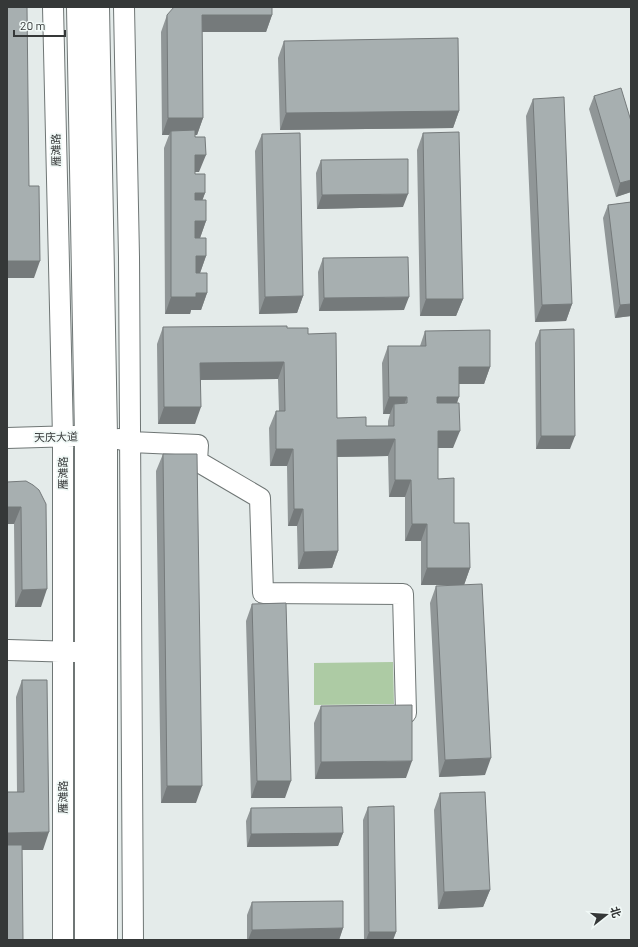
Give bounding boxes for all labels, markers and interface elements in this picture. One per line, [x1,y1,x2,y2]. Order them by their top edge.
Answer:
scale bar [14,12,65,38]
text: 20 m [20,18,46,32]
street label: 雁滩路 [49,133,62,167]
street label: 天庆大道 [34,430,78,443]
street label: 雁滩路 [56,457,69,490]
street label: 雁滩路 [56,781,69,814]
north arrow [586,895,626,935]
text: 北 [608,905,624,919]

